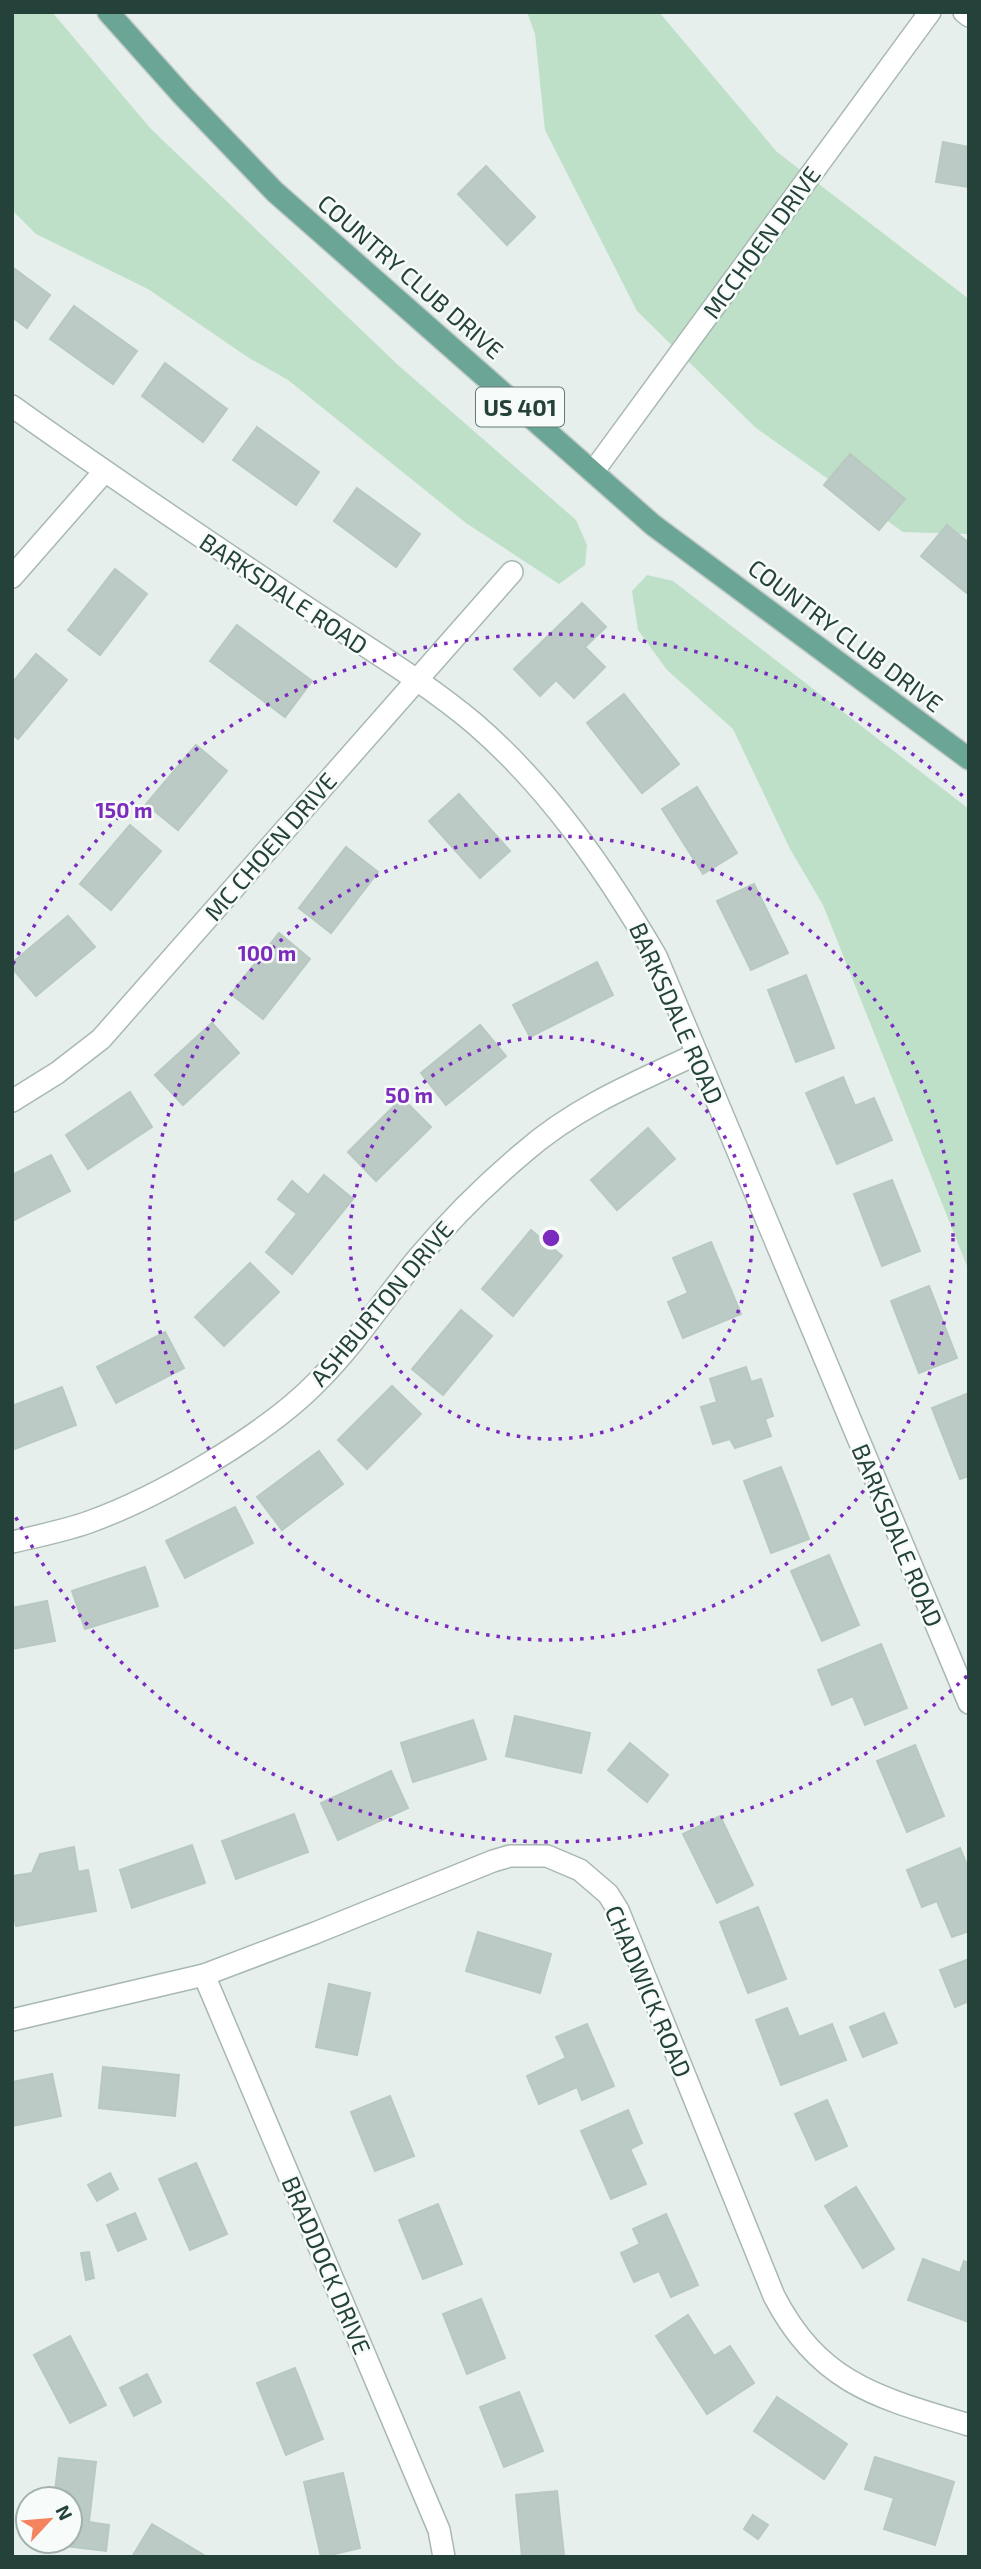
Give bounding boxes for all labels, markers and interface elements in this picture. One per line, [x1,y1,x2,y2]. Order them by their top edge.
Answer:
street label: MCCHOEN DRIVE [696,160,826,324]
street label: COUNTRY CLUB DRIVE [312,188,510,364]
road number: US 401 [476,388,564,426]
street label: BARKSDALE ROAD [195,526,373,660]
street label: COUNTRY CLUB DRIVE [743,552,949,718]
street label: MC CHOEN DRIVE [198,766,342,926]
text: 150 m [96,797,152,822]
street label: BARKSDALE ROAD [624,918,730,1108]
text: 100 m [238,940,296,965]
text: 50 m [385,1082,433,1107]
street label: ASHBURTON DRIVE [303,1214,459,1392]
centre of rings [539,1226,563,1250]
street label: BARKSDALE ROAD [846,1439,950,1631]
street label: CHADWICK ROAD [600,1901,698,2081]
street label: BRADDOCK DRIVE [276,2172,378,2358]
north arrow [14,2485,84,2555]
text: N [51,2501,78,2524]

